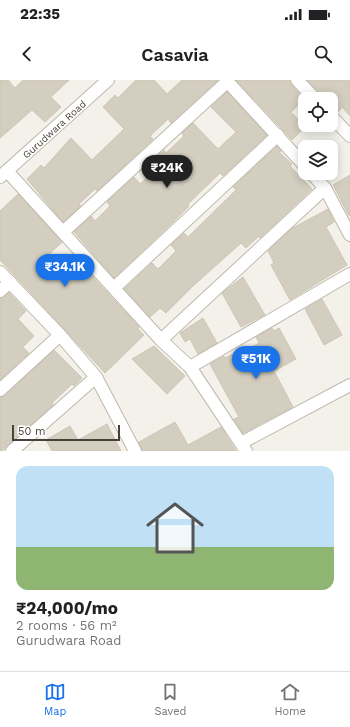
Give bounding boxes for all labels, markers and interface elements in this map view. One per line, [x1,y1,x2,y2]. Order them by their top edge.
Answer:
text: 22:35 [20,5,60,23]
icon: back [16,43,38,65]
icon: search [312,43,334,65]
text: Casavia [141,44,209,65]
map controls [298,92,338,180]
button: locate [298,92,338,132]
street label: Gurudwara Road [21,98,88,161]
button: layers [298,140,338,180]
pin: ₹24K [143,155,191,189]
text: ₹24K [151,160,183,175]
pin: ₹34.1K [32,254,98,288]
text: ₹34.1K [45,259,85,274]
pin: ₹51K [232,346,280,380]
text: ₹51K [241,351,271,366]
scale bar [12,423,120,442]
text: 50 m [18,425,45,438]
icon: home [139,492,211,564]
text: ₹24,000/mo [16,598,118,618]
text: 2 rooms · 56 m² [16,618,117,633]
text: Gurudwara Road [16,633,121,648]
tab: Map [44,681,66,718]
tab: Saved [155,681,186,718]
tab: Home [275,681,306,718]

